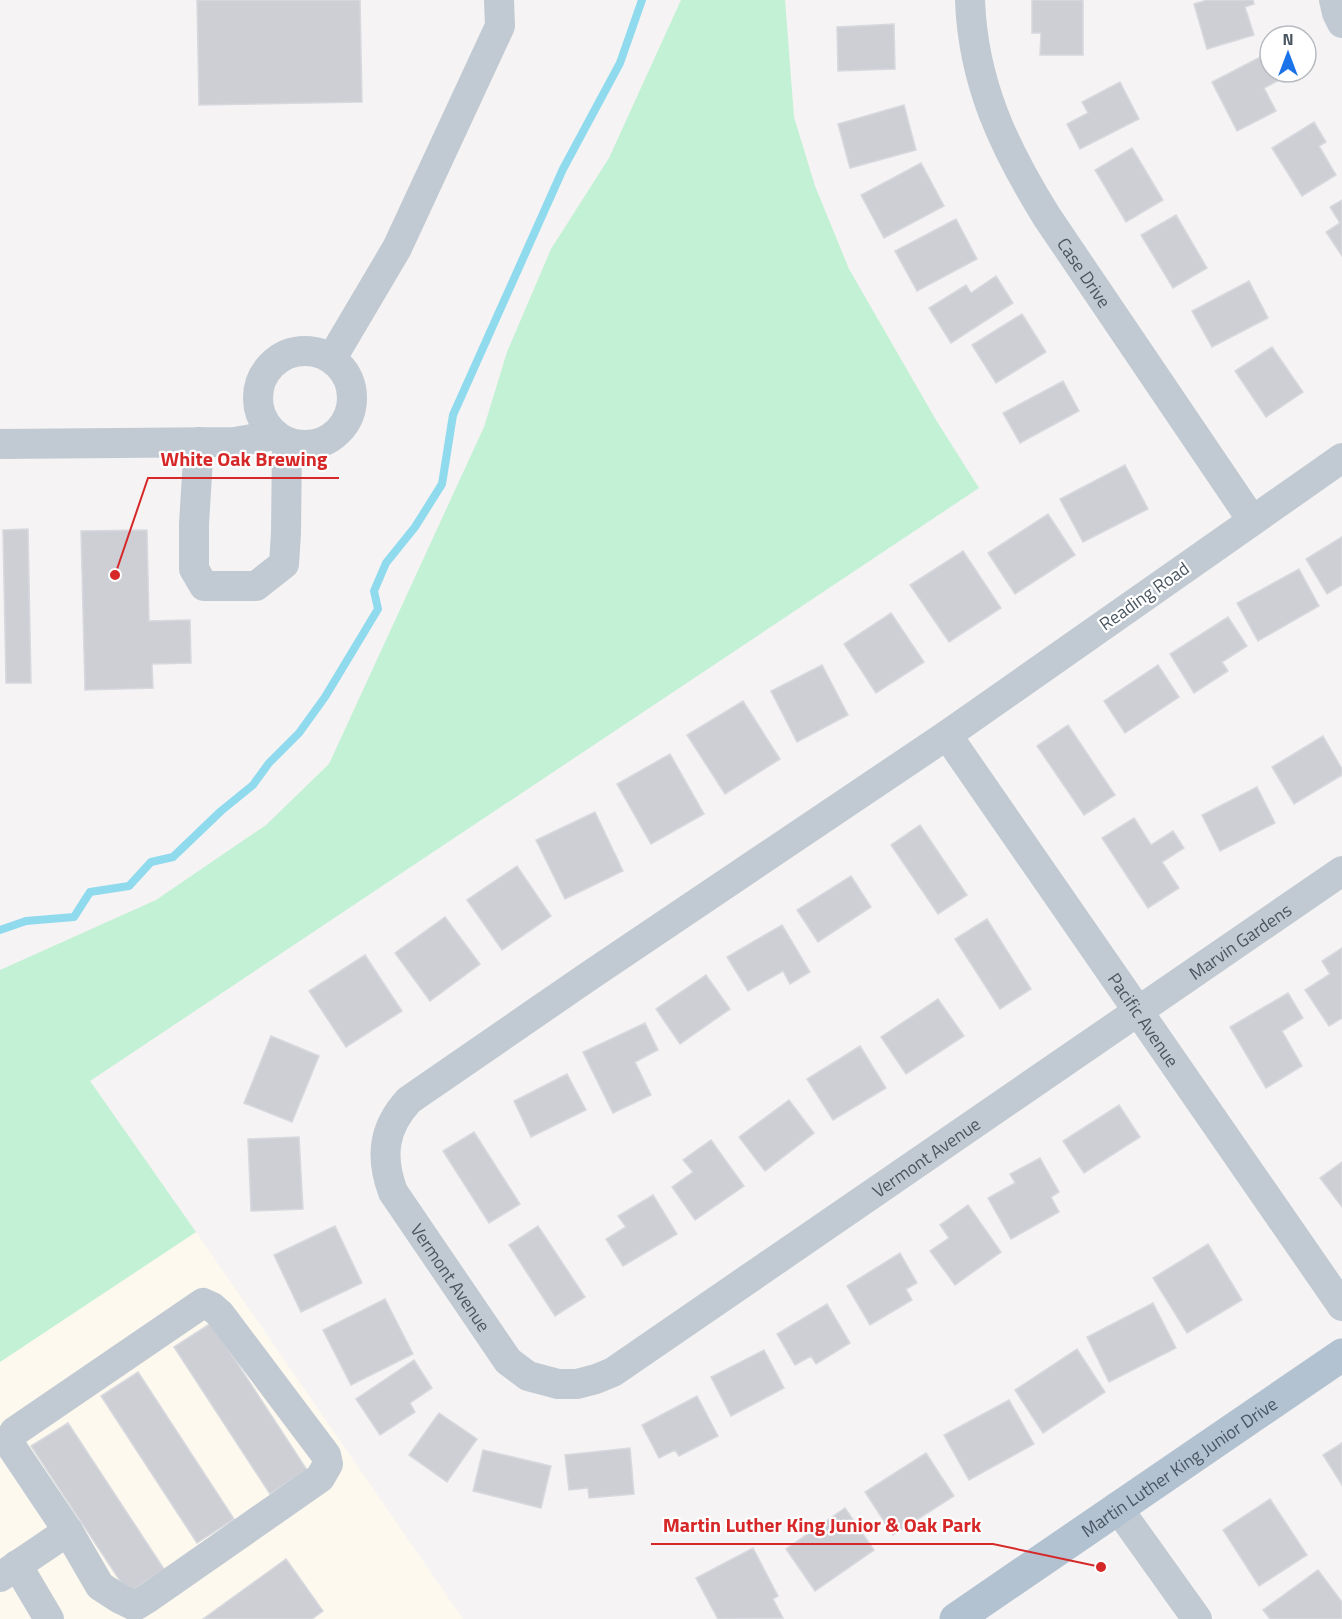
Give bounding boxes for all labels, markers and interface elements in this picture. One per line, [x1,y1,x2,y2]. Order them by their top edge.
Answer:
north arrow [1258,24,1318,84]
text: N [1282,27,1294,51]
street label: Case Drive [1051,232,1118,313]
callout: White Oak Brewing [148,440,339,478]
text: White Oak Brewing [161,443,328,474]
street label: Reading Road [1094,555,1194,637]
street label: Marvin Gardens [1183,896,1297,986]
street label: Pacific Avenue [1102,967,1186,1072]
street label: Vermont Avenue [866,1110,986,1204]
street label: Vermont Avenue [404,1218,498,1337]
street label: Martin Luther King Junior Drive [1075,1390,1282,1543]
callout: Martin Luther King Junior & Oak Park [651,1506,993,1544]
text: Martin Luther King Junior & Oak Park [663,1509,982,1540]

